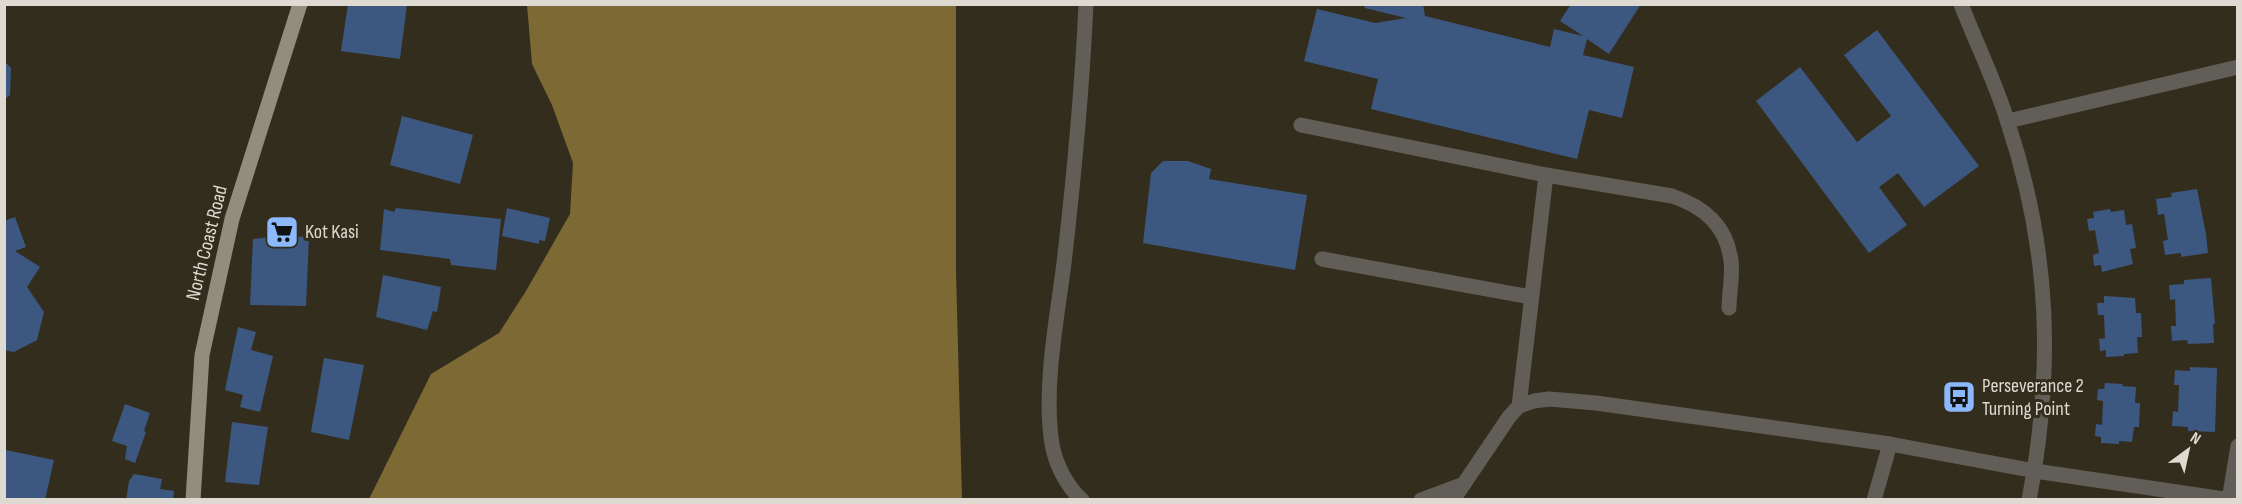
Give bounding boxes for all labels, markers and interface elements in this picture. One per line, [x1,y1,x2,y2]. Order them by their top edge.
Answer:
street label: North Coast Road [181,183,233,303]
supermarket icon: Kot Kasi [264,214,300,250]
place label: Kot Kasi [305,220,359,244]
place label: Perseverance 2 Turning Point [1982,374,2084,421]
bus stop icon: Perseverance 2 Turning Point [1941,379,1977,415]
north arrow [2158,420,2218,480]
text: N [2187,428,2204,449]

